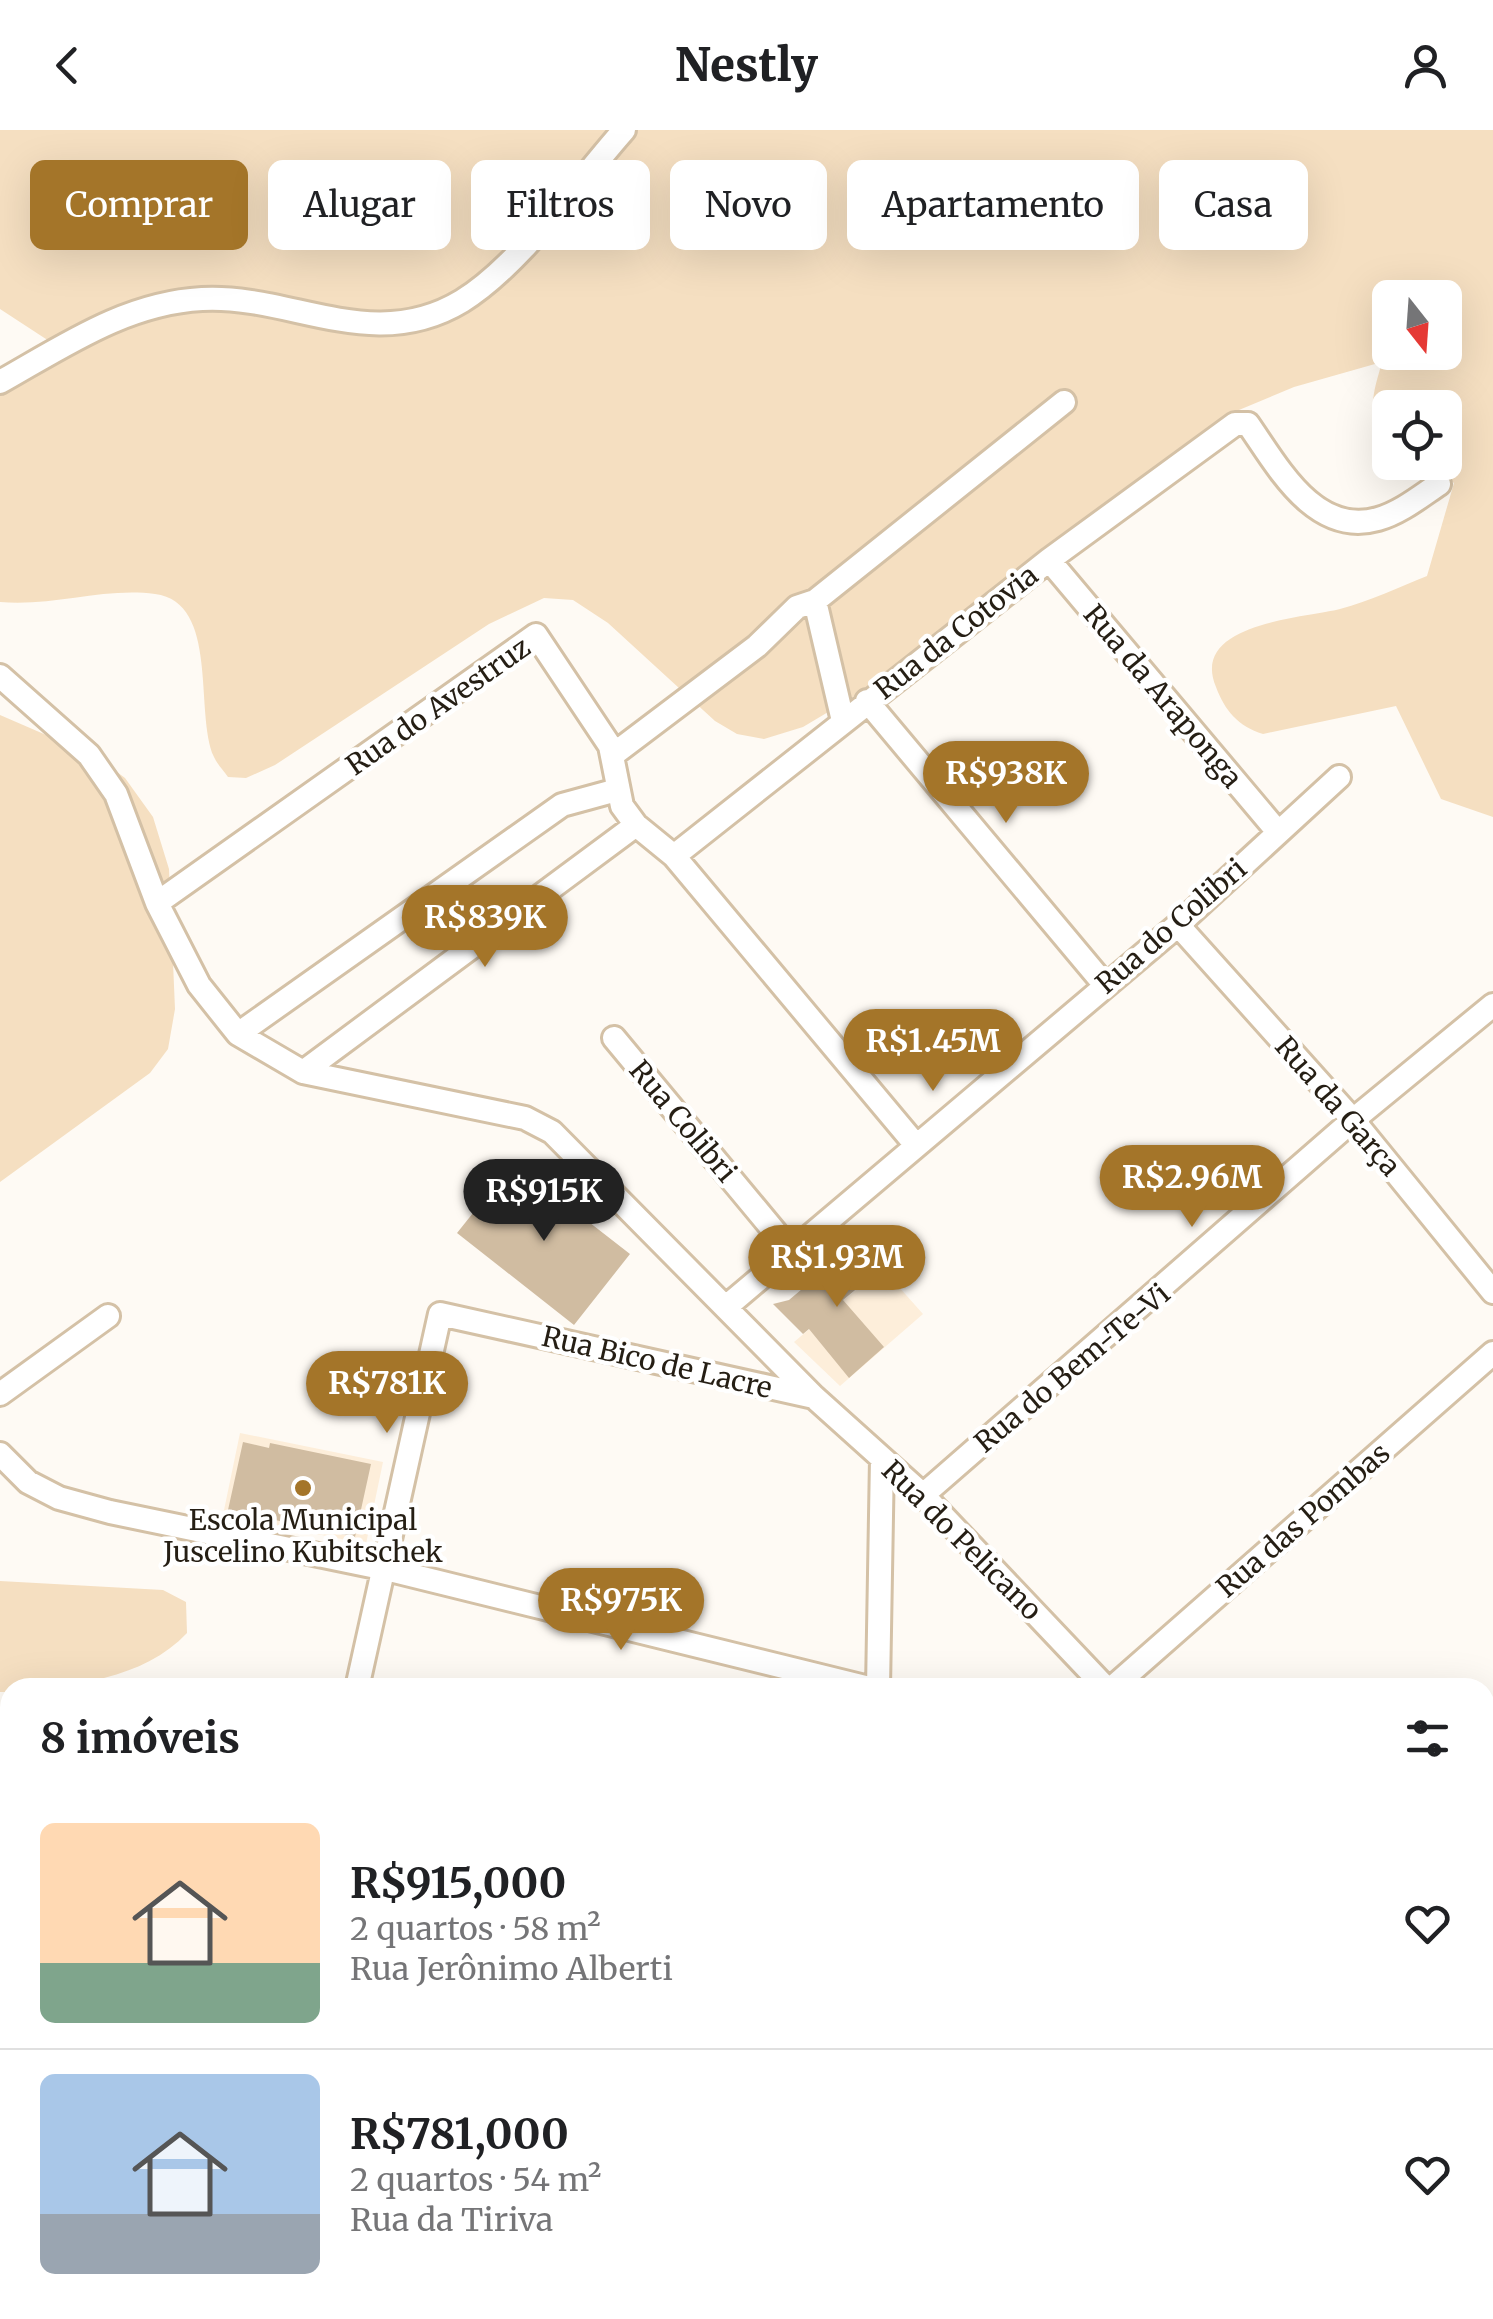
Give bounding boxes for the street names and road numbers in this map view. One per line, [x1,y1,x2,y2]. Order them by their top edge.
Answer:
street label: Rua da Cotovia [867,557,1045,707]
street label: Rua da Araponga [1076,597,1250,795]
street label: Rua do Avestruz [339,629,537,783]
street label: Rua do Colibri [1088,851,1254,1001]
street label: Rua da Garça [1268,1029,1408,1183]
street label: Rua Colibri [622,1053,744,1189]
street label: Rua do Bem-Te-Vi [967,1276,1177,1460]
street label: Rua Bico de Lacre [538,1318,776,1406]
street label: Rua das Pombas [1209,1435,1397,1605]
street label: Rua do Pelicano [874,1452,1050,1628]

